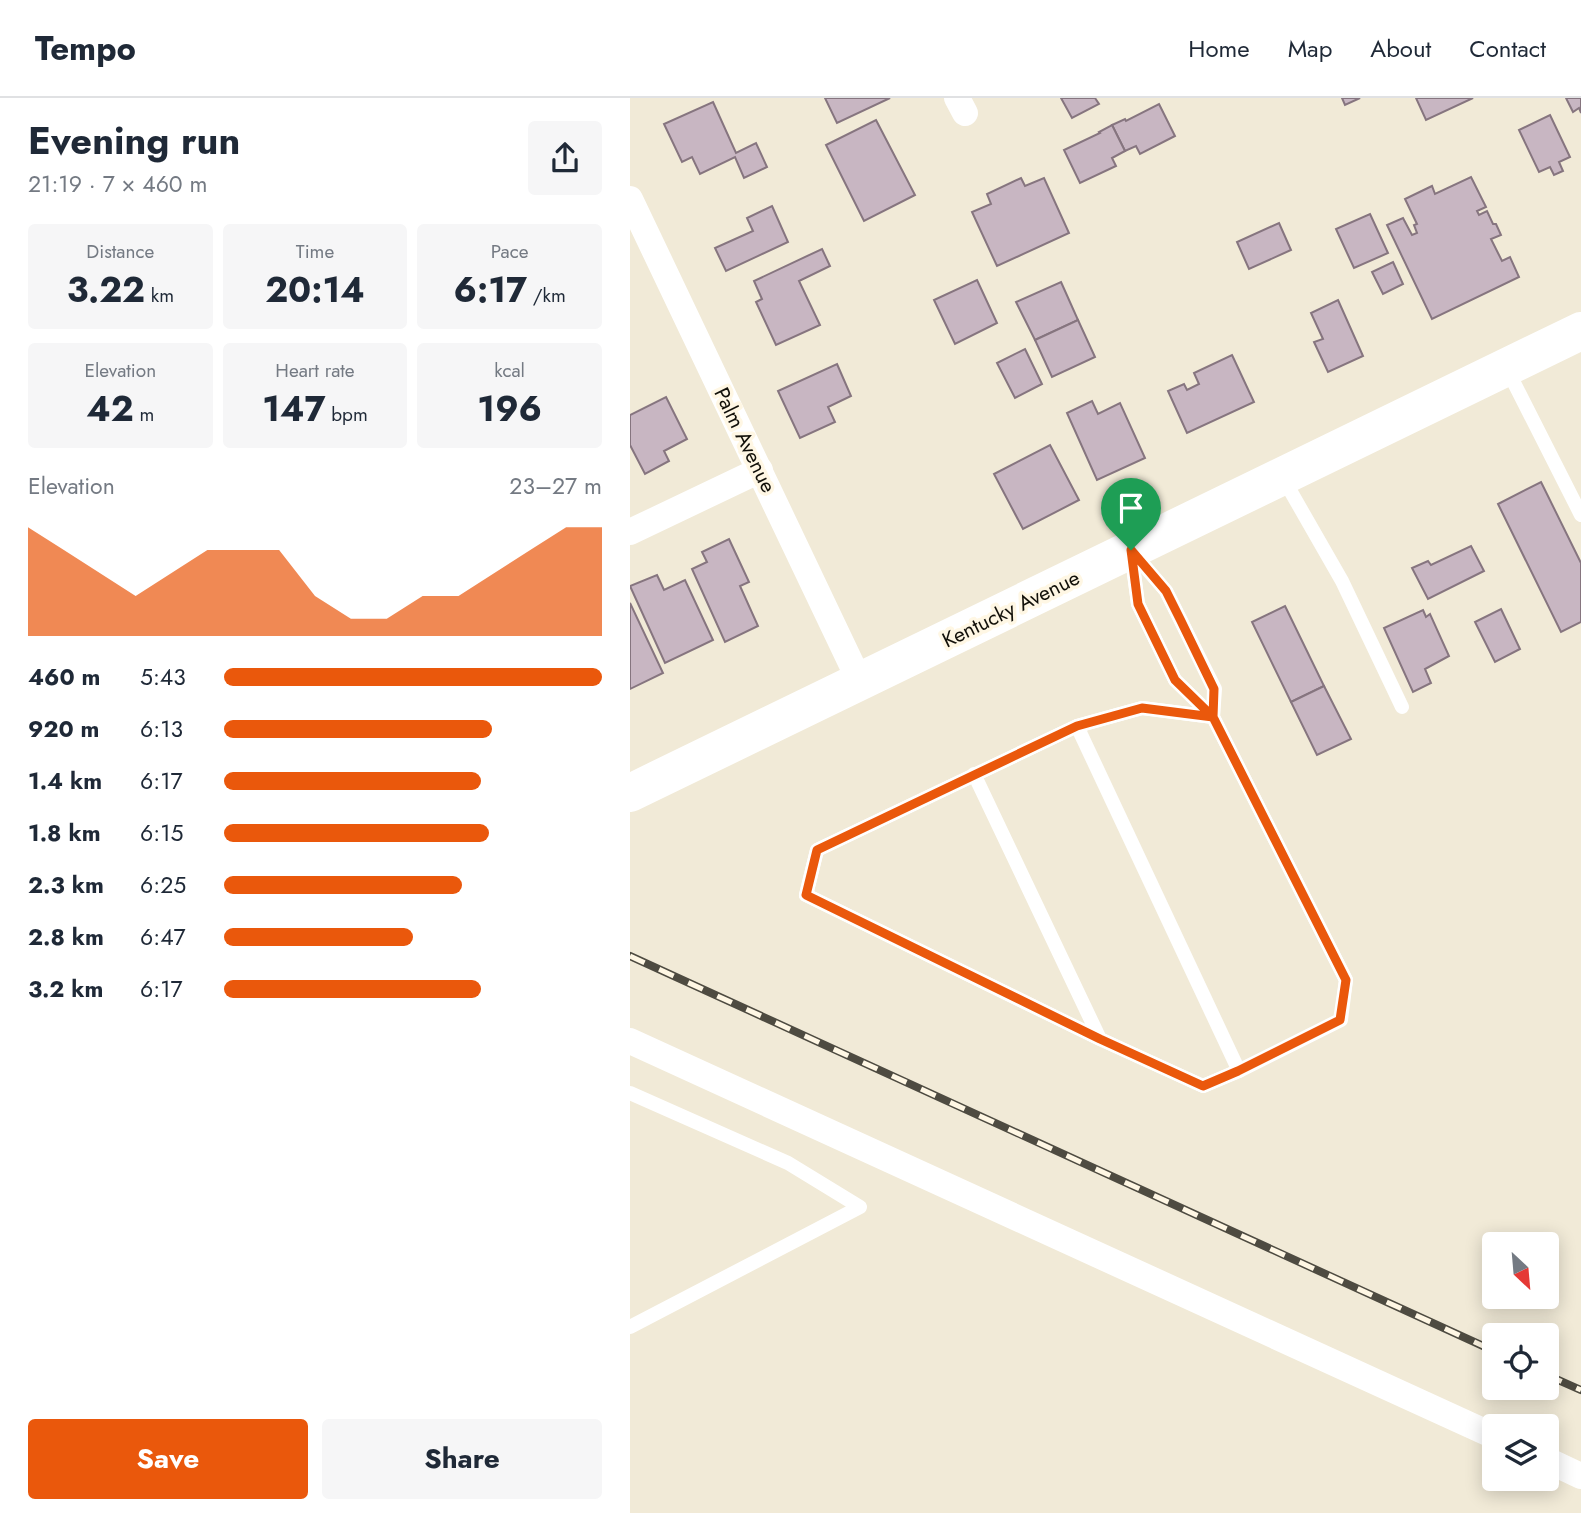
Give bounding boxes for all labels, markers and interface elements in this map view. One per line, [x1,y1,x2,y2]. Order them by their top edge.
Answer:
text: Tempo [35,25,136,72]
text: Home [1188,31,1250,66]
text: Map [1288,31,1332,66]
text: About [1370,31,1431,66]
text: Contact [1469,31,1546,66]
text: Evening run [28,113,240,168]
button: share [528,121,602,195]
text: 21:19 · 7 × 460 m [28,167,208,201]
text: Distance [86,238,154,265]
text: Time [296,238,334,265]
text: Pace [491,238,529,265]
text: 3.22 [67,265,145,315]
text: 20:14 [265,265,365,315]
text: 6:17 [454,265,527,315]
text: km [145,282,174,309]
text: /km [527,282,566,309]
text: Elevation [84,357,156,384]
text: Heart rate [275,357,355,384]
text: kcal [494,357,525,384]
street label: Palm Avenue [707,382,784,498]
text: 42 [86,384,134,434]
text: 147 [262,384,326,434]
text: 196 [477,384,542,434]
text: m [134,401,154,428]
text: bpm [326,401,368,428]
text: Elevation [28,469,115,503]
text: 23–27 m [509,469,602,503]
pin [1101,478,1161,550]
icon: arrive [1112,489,1150,527]
street label: Kentucky Avenue [937,563,1085,655]
text: 460 m [28,660,100,694]
text: 5:43 [140,660,186,694]
text: 920 m [28,712,99,746]
text: 6:13 [140,712,183,746]
text: 1.4 km [28,764,102,798]
text: 6:17 [140,764,183,798]
text: 1.8 km [28,816,101,850]
text: 6:15 [140,816,183,850]
text: 2.3 km [28,868,104,902]
text: 6:25 [140,868,186,902]
text: 2.8 km [28,920,104,954]
text: 6:47 [140,920,186,954]
text: 3.2 km [28,972,103,1006]
text: 6:17 [140,972,183,1006]
north arrow [1482,1232,1559,1309]
map controls [1482,1232,1559,1491]
button: locate [1482,1323,1559,1400]
button: layers [1482,1414,1559,1491]
button: Save [28,1419,308,1499]
button: Share [322,1419,602,1499]

